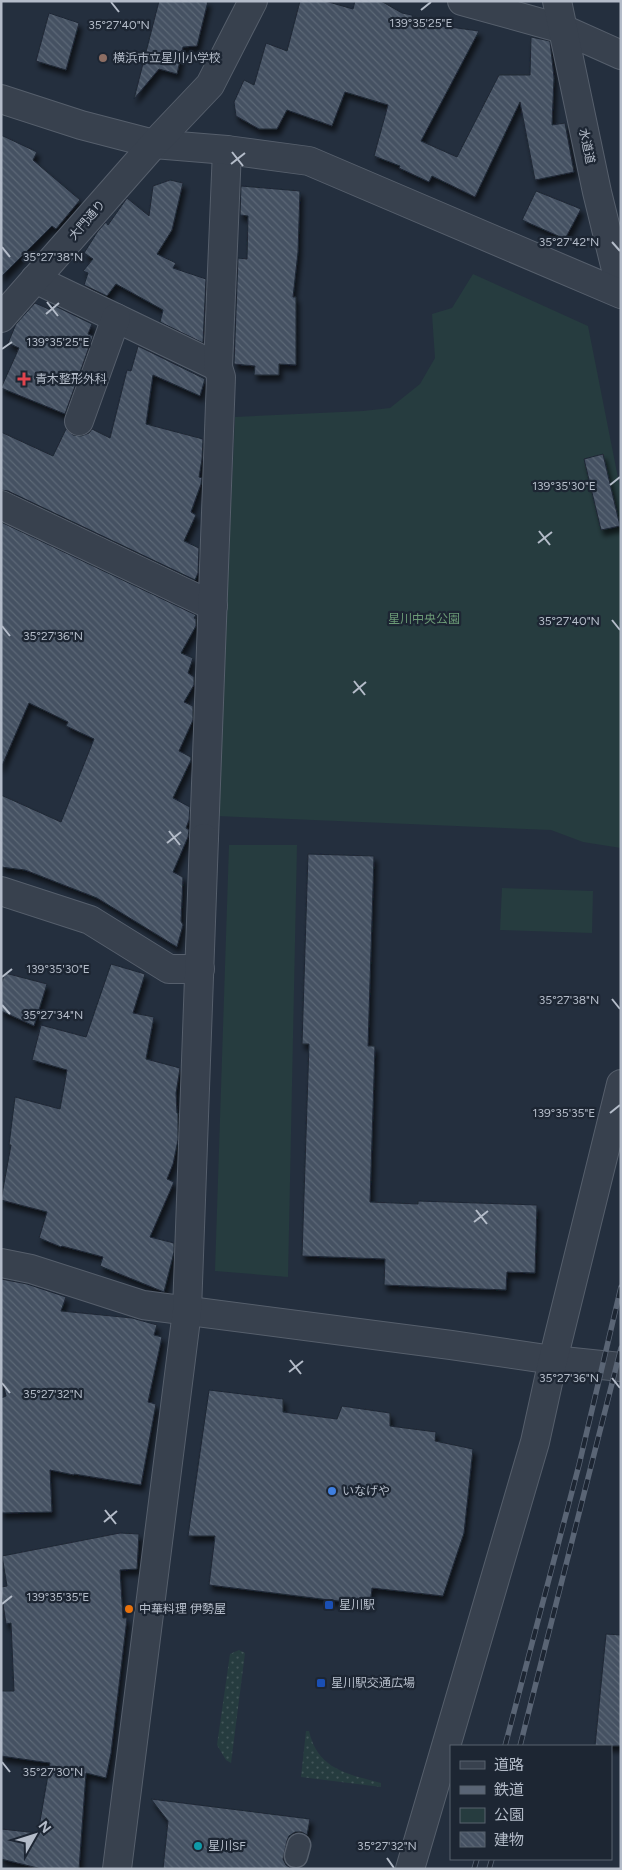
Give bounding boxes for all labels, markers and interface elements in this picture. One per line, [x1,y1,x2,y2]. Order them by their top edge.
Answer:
text: 139°35'25"E [389,16,453,30]
text: 35°27'40"N [88,18,150,32]
place label: 横浜市立星川小学校 [113,51,221,65]
marker: 横浜市立星川小学校 [97,52,109,64]
street label: 水道道 [576,127,598,165]
street label: 大門通り [66,197,108,243]
text: 35°27'42"N [539,235,599,249]
text: 35°27'38"N [23,250,83,264]
text: 139°35'25"E [26,335,90,349]
marker: 青木整形外科 [17,372,31,386]
place label: 青木整形外科 [35,372,107,386]
text: 139°35'30"E [532,479,596,493]
park label: 星川中央公園 [388,612,460,626]
text: 35°27'40"N [538,614,600,628]
text: 35°27'36"N [23,629,83,643]
text: 139°35'30"E [26,962,90,976]
text: 35°27'38"N [539,993,599,1007]
text: 35°27'34"N [23,1008,83,1022]
text: 139°35'35"E [533,1106,595,1120]
text: 35°27'36"N [539,1371,599,1385]
text: 35°27'32"N [23,1387,83,1401]
place label: いなげや [342,1484,390,1498]
marker: いなげや [326,1485,338,1497]
text: 139°35'35"E [27,1590,89,1604]
place label: 星川駅 [339,1598,375,1612]
marker: 星川駅 [323,1599,335,1611]
place label: 中華料理 伊勢屋 [139,1602,226,1616]
marker: 中華料理 伊勢屋 [123,1603,135,1615]
place label: 星川駅交通広場 [331,1676,415,1690]
marker: 星川駅交通広場 [315,1677,327,1689]
legend [450,1745,612,1860]
text: 道路 [494,1756,524,1774]
text: 35°27'30"N [23,1765,83,1779]
text: 鉄道 [494,1781,524,1799]
text: 公園 [494,1806,524,1824]
north arrow [10,1810,60,1860]
text: N [35,1818,55,1837]
text: 建物 [494,1831,524,1849]
place label: 星川SF [208,1839,246,1853]
text: 35°27'32"N [357,1839,417,1853]
marker: 星川SF [192,1840,204,1852]

